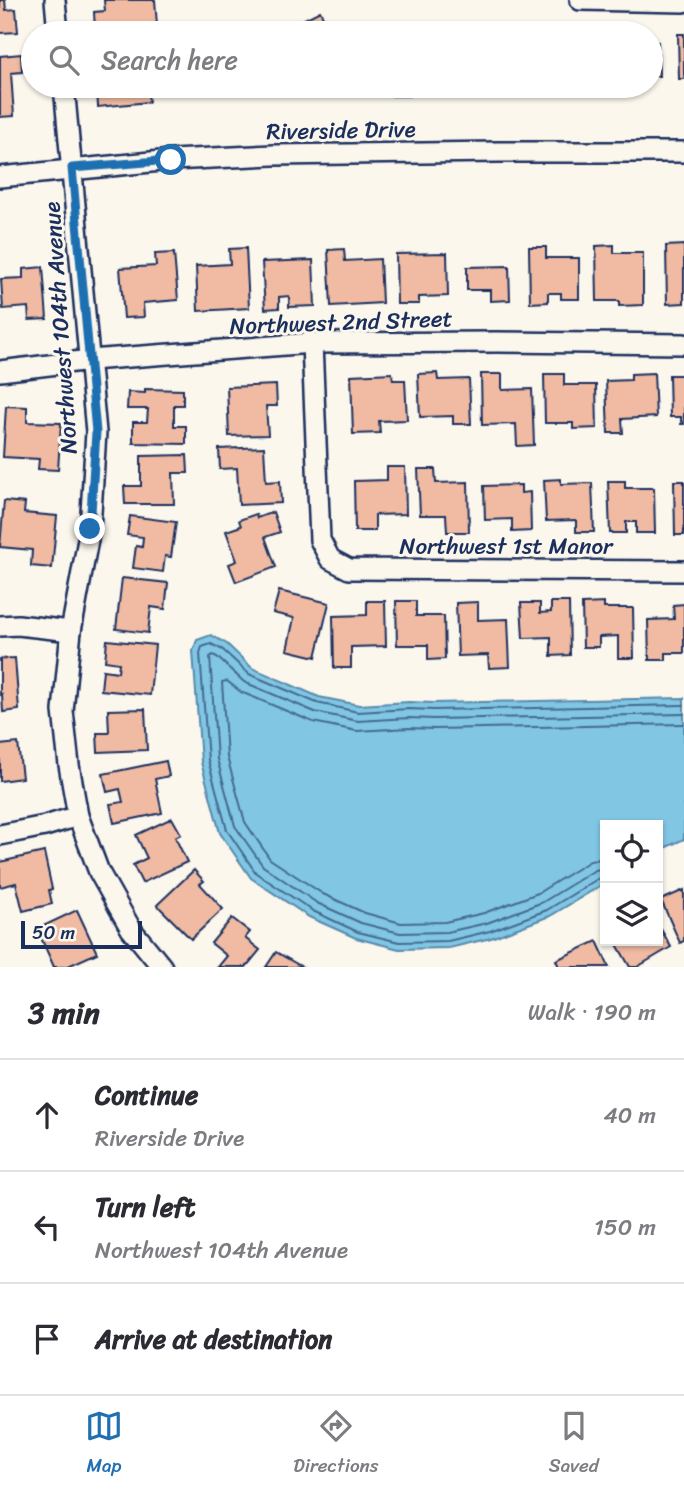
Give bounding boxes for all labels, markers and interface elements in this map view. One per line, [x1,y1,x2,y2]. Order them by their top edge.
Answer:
search box [21,21,663,98]
text: Search here [101,37,238,83]
icon: search [45,41,83,79]
street label: Riverside Drive [266,109,416,152]
route start [155,144,186,175]
street label: Northwest 104th Avenue [31,200,90,456]
street label: Northwest 2nd Street [229,298,453,347]
route end [74,513,105,544]
street label: Northwest 1st Manor [399,526,614,567]
map controls [600,820,663,946]
button: locate [600,820,663,883]
button: layers [600,883,663,946]
text: 50 m [32,916,75,949]
scale bar [21,918,142,950]
text: 3 min [28,986,100,1040]
text: Walk · 190 m [528,992,656,1033]
text: Continue [95,1072,198,1118]
text: 40 m [603,1095,656,1136]
icon: ahead [28,1096,66,1134]
text: Riverside Drive [95,1118,244,1159]
text: Turn left [95,1184,195,1230]
text: 150 m [594,1207,656,1248]
icon: left [28,1208,66,1246]
text: Northwest 104th Avenue [95,1230,348,1271]
text: Arrive at destination [95,1316,332,1362]
icon: arrive [28,1320,66,1358]
tab: Map [85,1407,123,1482]
tab: Directions [293,1407,379,1482]
tab: Saved [549,1407,599,1482]

